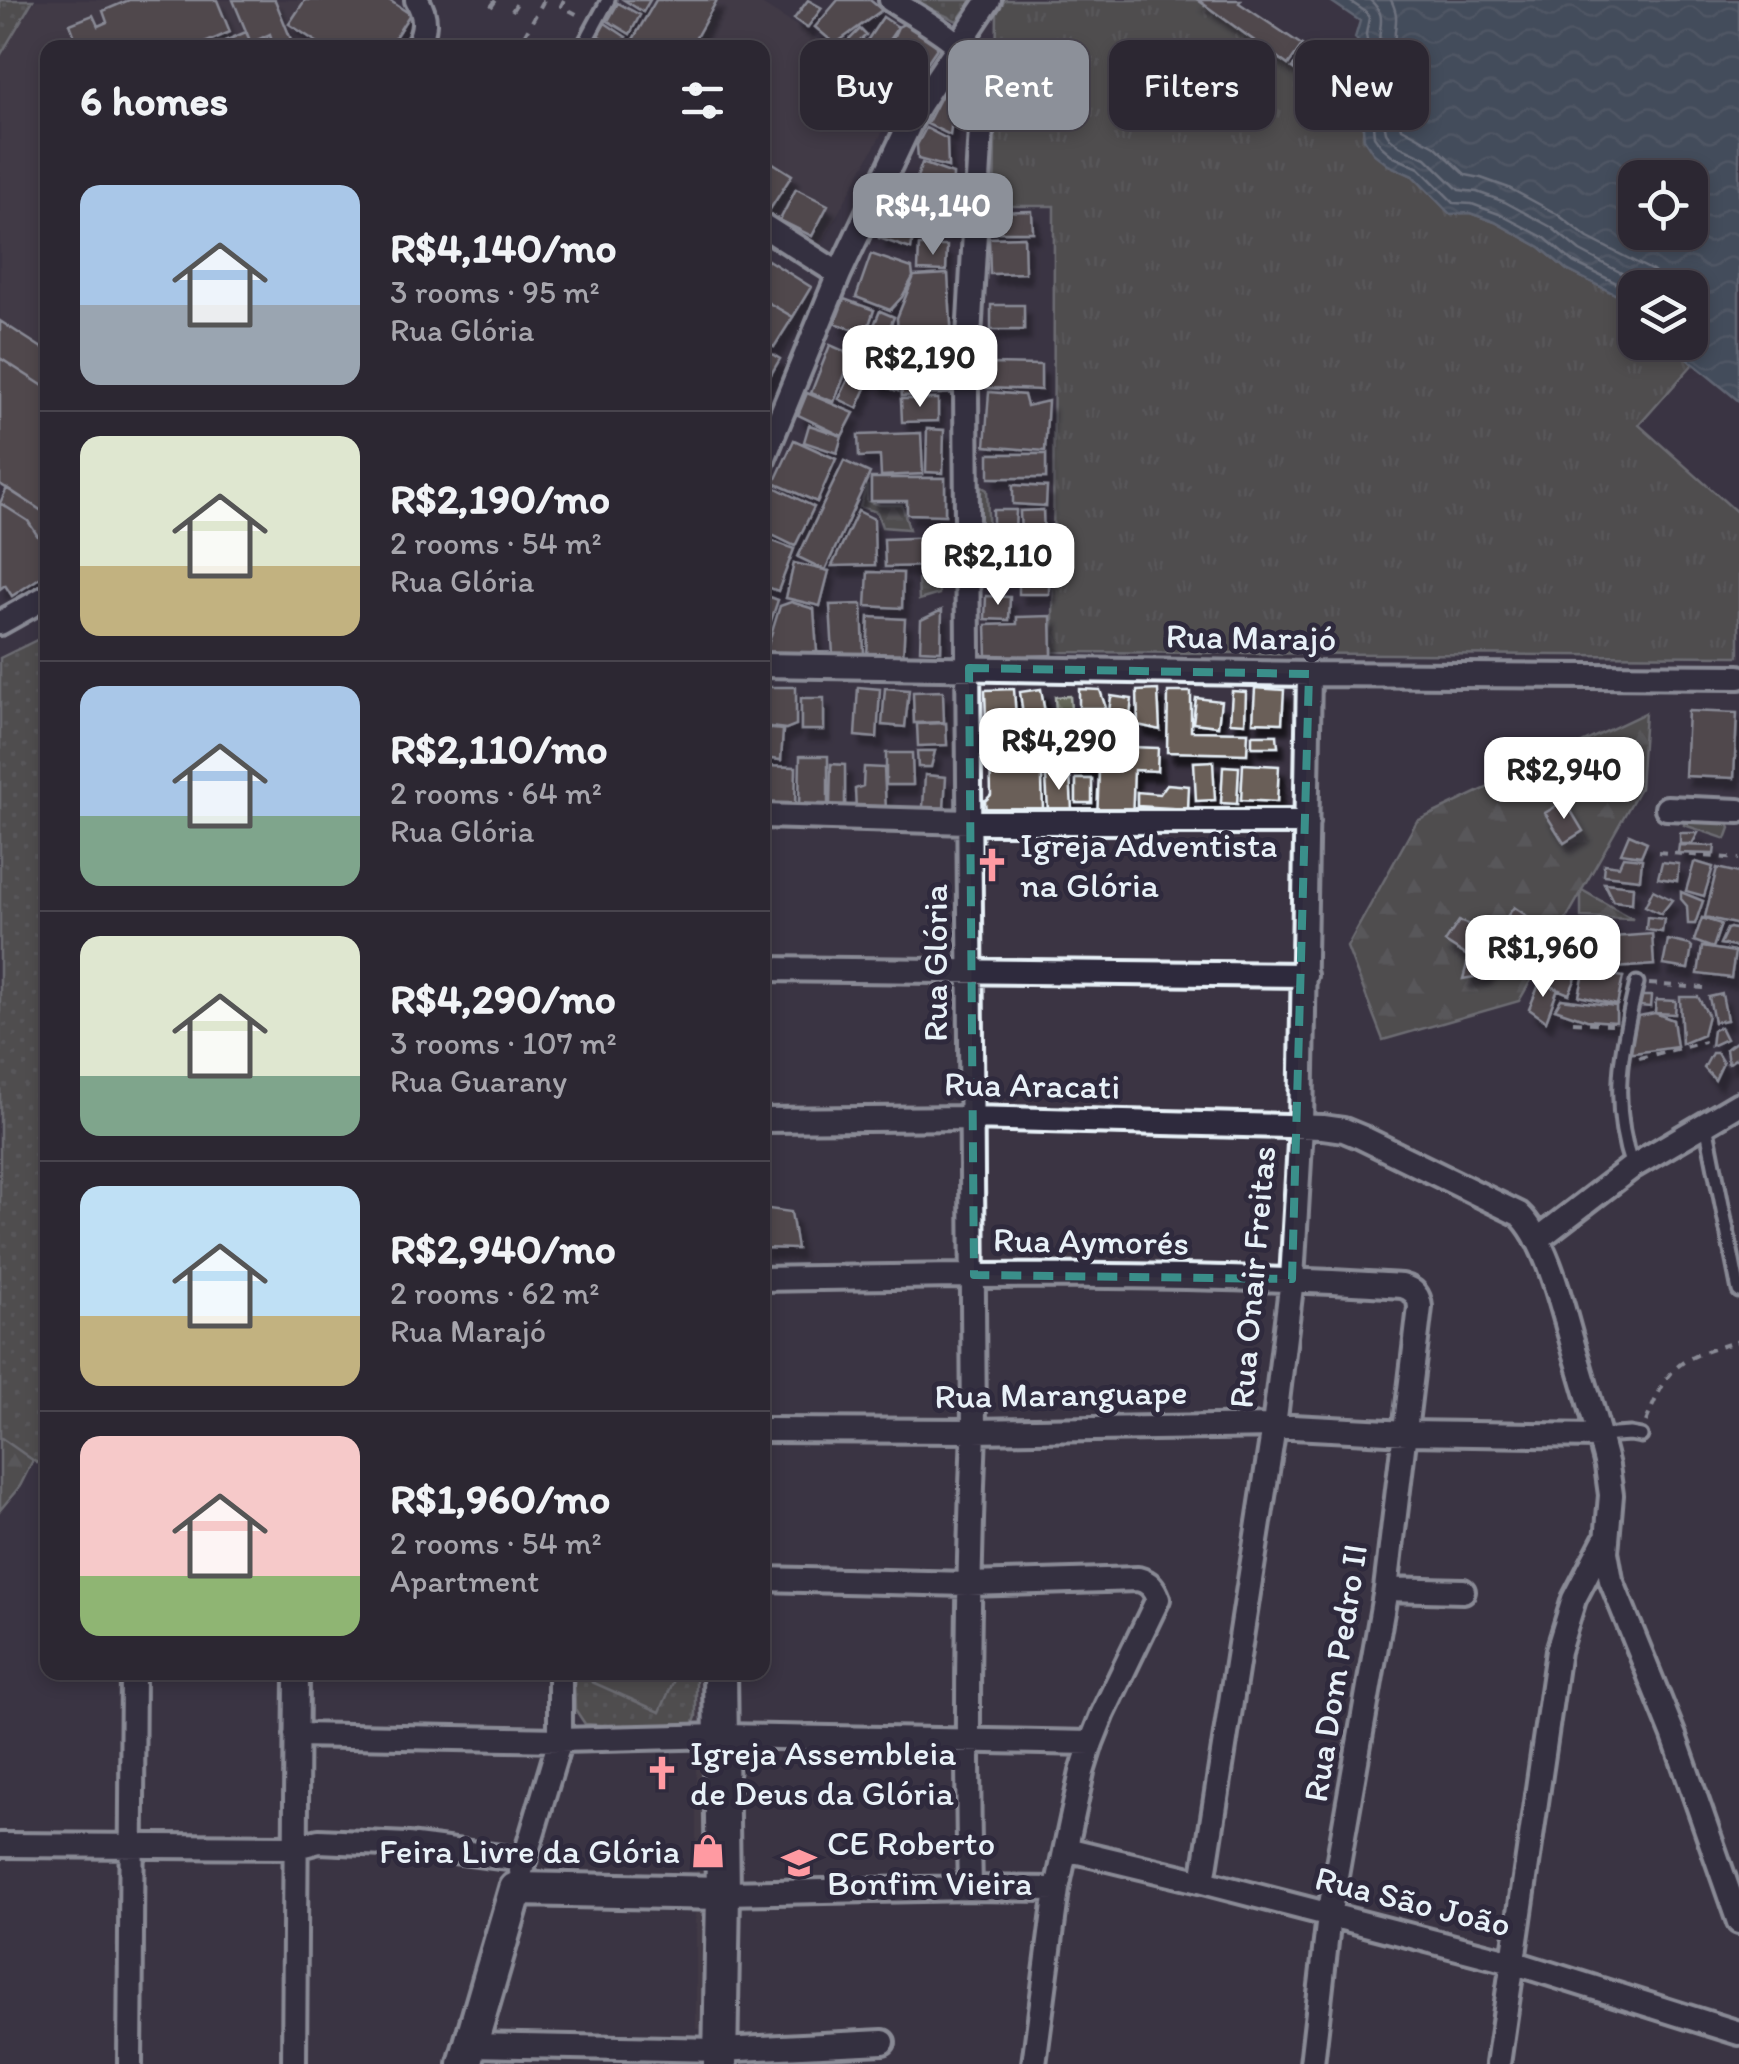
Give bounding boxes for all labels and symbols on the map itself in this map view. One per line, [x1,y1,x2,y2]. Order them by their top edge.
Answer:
pin: R$4,140 [841,173,1025,258]
pin: R$2,190 [828,325,1012,410]
pin: R$2,110 [906,523,1090,608]
street label: Rua Marajó [1165,615,1337,659]
pin: R$4,290 [967,708,1151,793]
pin: R$2,940 [1472,737,1656,822]
place label: Igreja Adventista na Glória [1020,824,1277,906]
church icon: Igreja Adventista na Glória [973,846,1011,884]
street label: Rua Glória [914,884,956,1042]
pin: R$1,960 [1451,915,1635,1000]
street label: Rua Aracati [943,1062,1121,1108]
street label: Rua Onair Freitas [1220,1144,1284,1410]
street label: Rua Aymorés [993,1218,1189,1264]
street label: Rua Maranguape [934,1371,1188,1417]
street label: Rua Dom Pedro II [1294,1541,1376,1805]
place label: Igreja Assembleia de Deus da Glória [690,1732,956,1814]
church icon: Igreja Assembleia de Deus da Glória [643,1754,681,1792]
place label: CE Roberto Bonfim Vieira [827,1822,1032,1904]
place label: Feira Livre da Glória [379,1830,680,1872]
shop icon: Feira Livre da Glória [689,1832,727,1870]
school or university icon: CE Roberto Bonfim Vieira [780,1844,818,1882]
street label: Rua São João [1311,1856,1515,1946]

